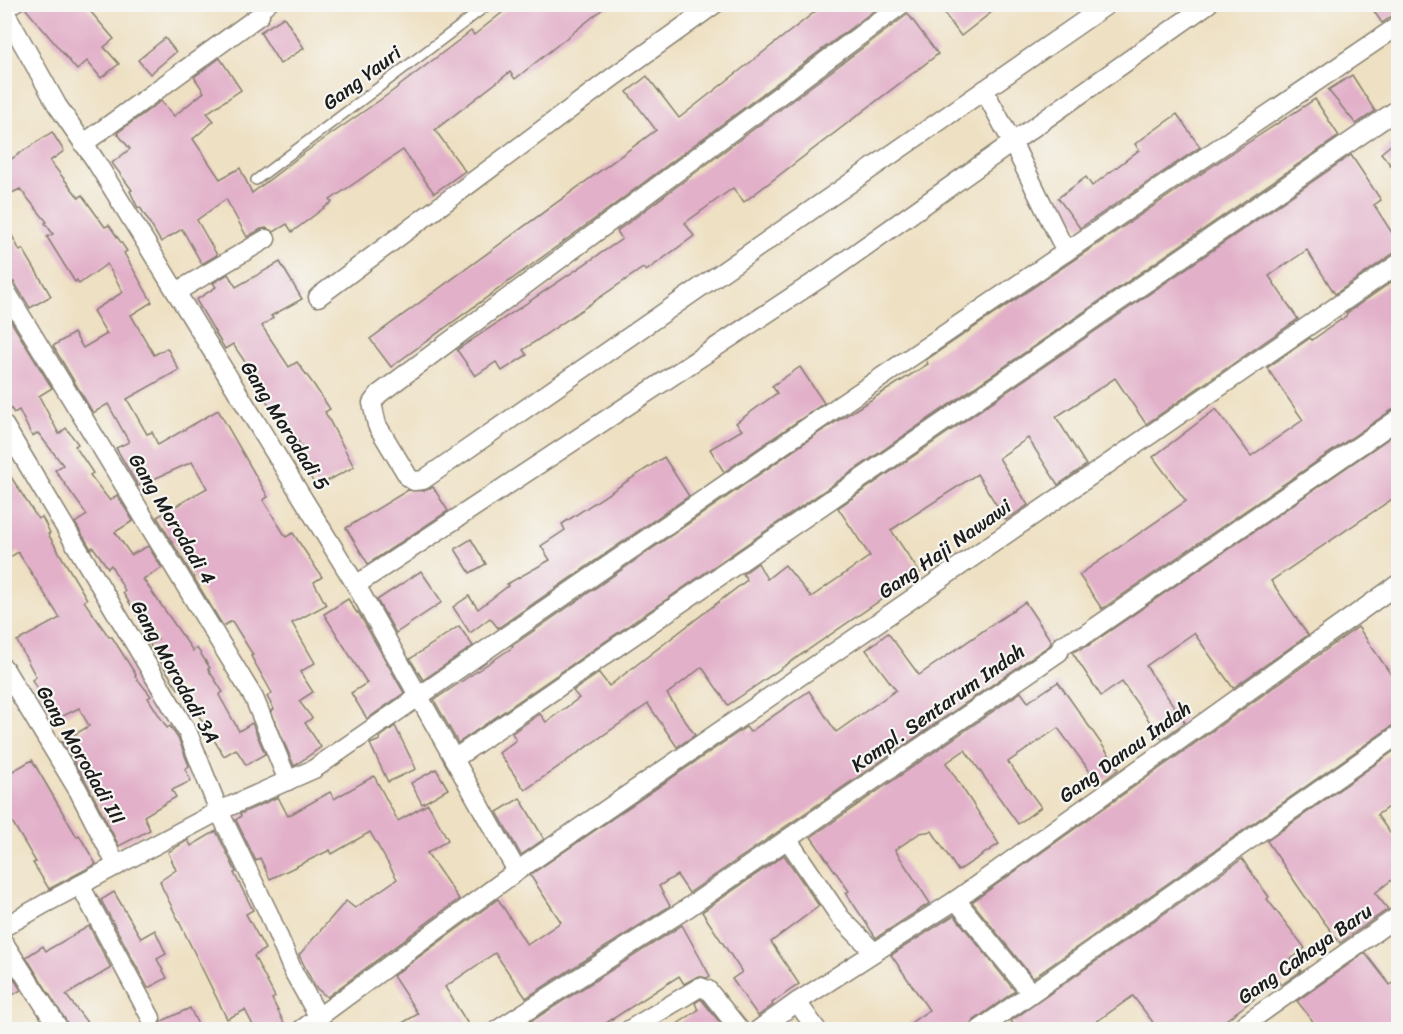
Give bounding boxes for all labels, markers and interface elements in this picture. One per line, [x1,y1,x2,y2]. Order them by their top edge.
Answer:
street label: Gang Yauri [315,35,410,120]
street label: Gang Morodadi 5 [231,354,339,498]
street label: Gang Morodadi 4 [119,446,225,592]
street label: Gang Haji Nawawi [871,489,1020,608]
street label: Gang Morodadi 3A [121,594,229,750]
street label: Kompl. Sentarum Indah [843,634,1033,782]
street label: Gang Morodadi III [27,679,135,831]
street label: Gang Danau Indah [1051,692,1199,812]
street label: Gang Cahaya Baru [1230,894,1380,1014]

